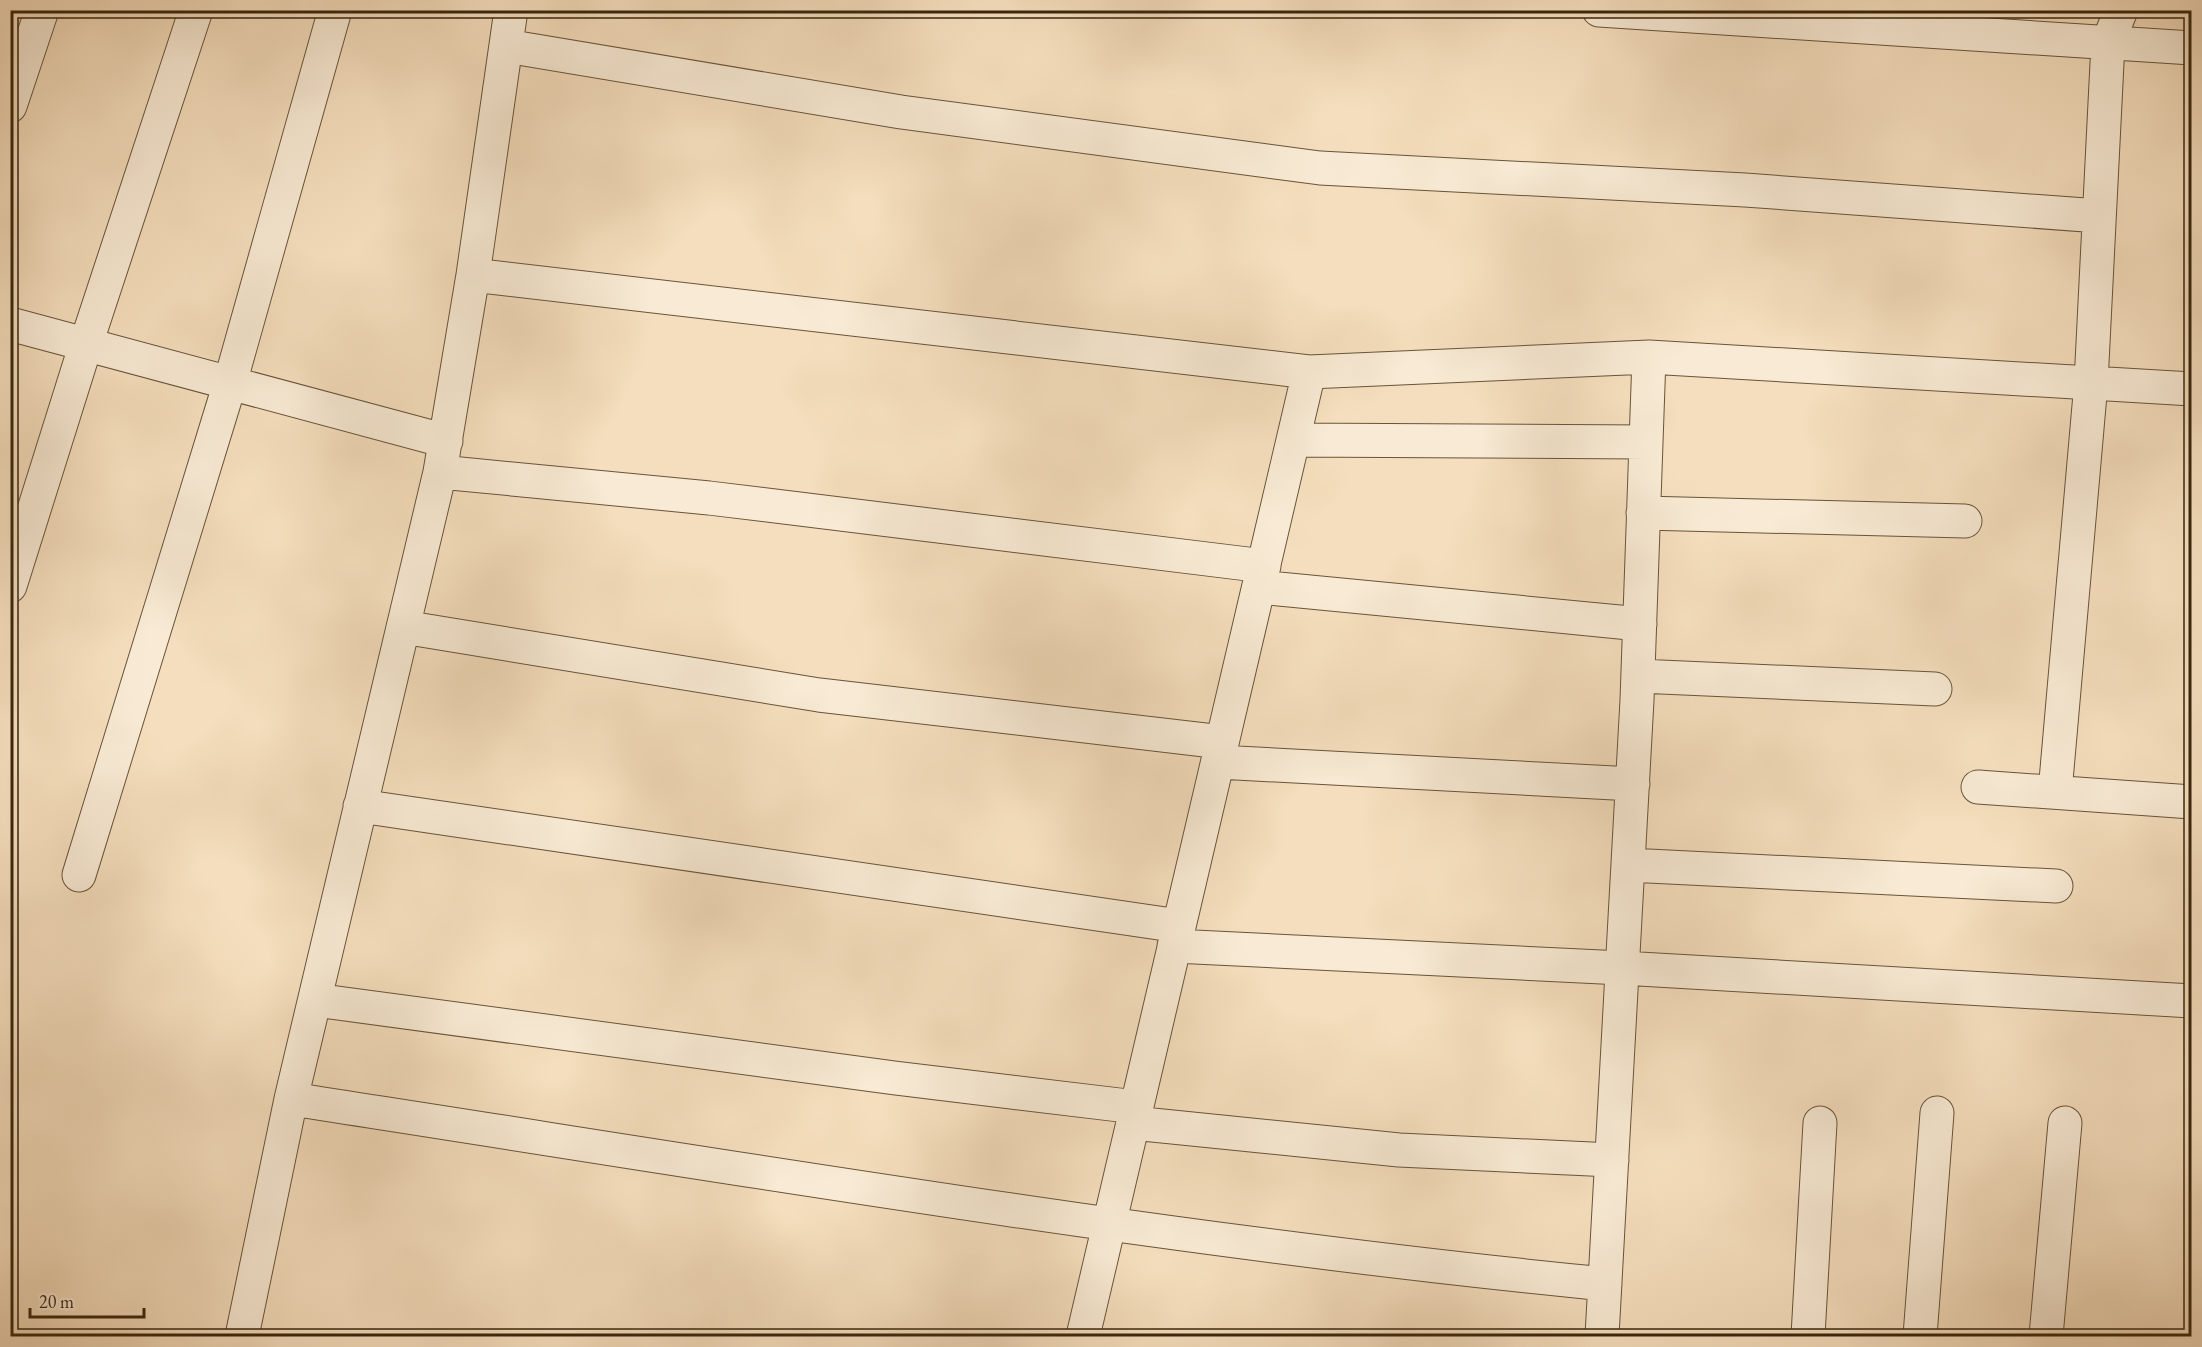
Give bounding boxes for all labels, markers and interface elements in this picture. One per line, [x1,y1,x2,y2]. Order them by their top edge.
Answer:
scale bar [30,1281,144,1319]
text: 20 m [39,1290,74,1313]

